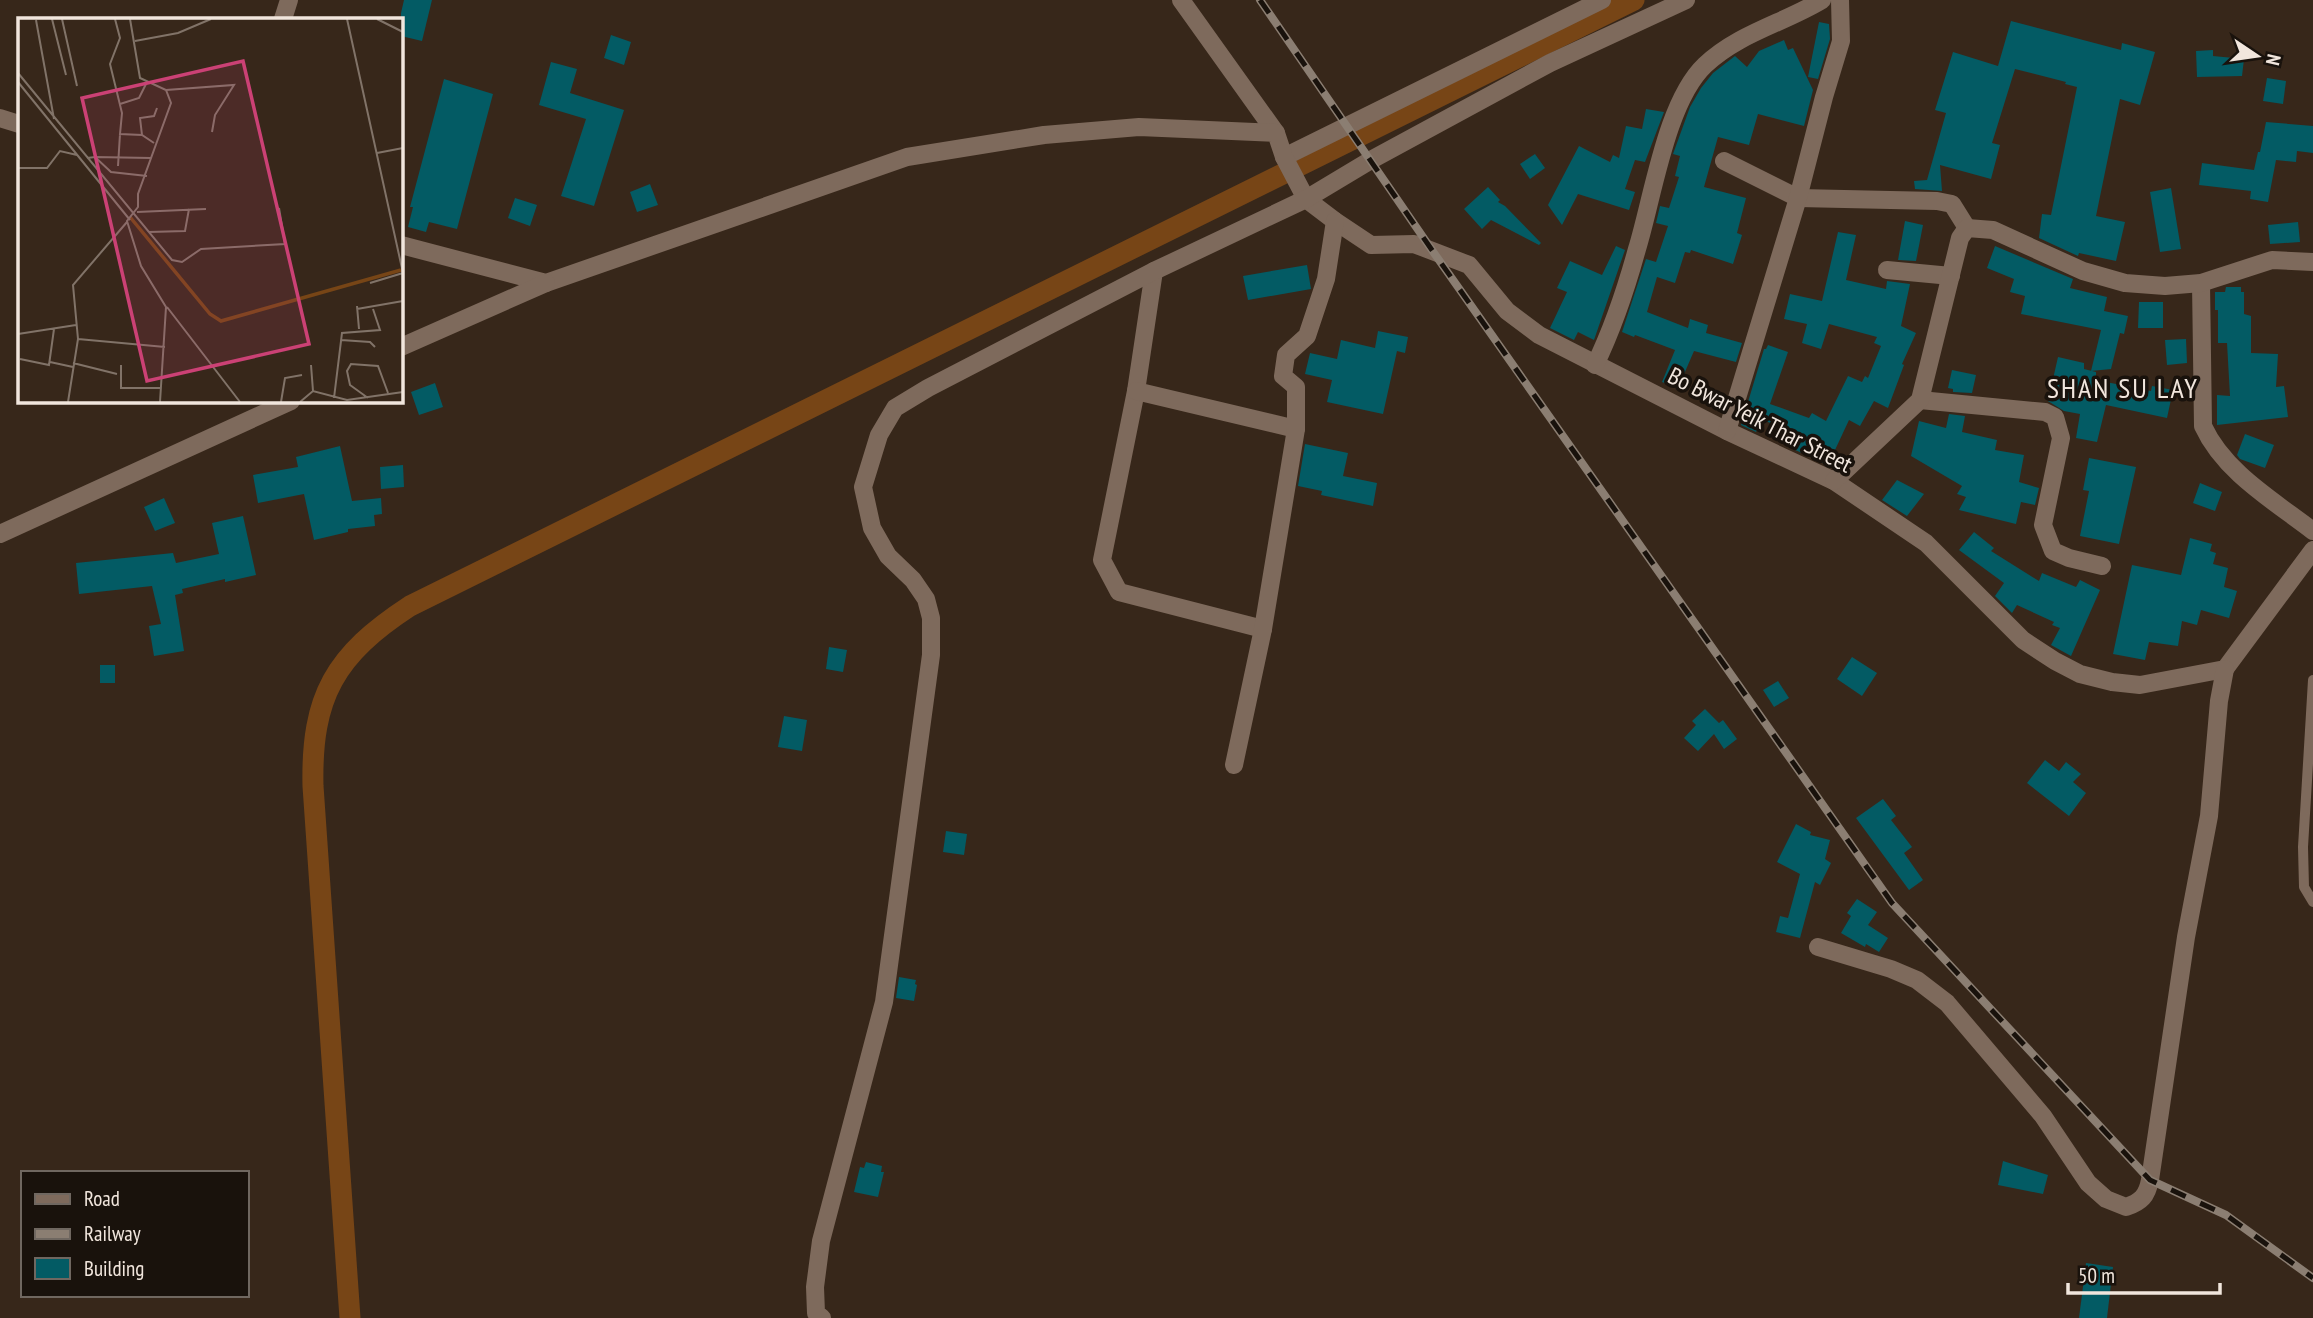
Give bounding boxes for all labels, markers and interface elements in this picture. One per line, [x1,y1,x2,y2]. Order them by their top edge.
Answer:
inset map [18,18,402,402]
north arrow [2222,21,2292,91]
text: N [2261,52,2286,68]
street label: Bo Bwar Yeik Thar Street [1663,360,1858,480]
district label: SHAN SU LAY [2047,369,2199,406]
legend [21,1171,248,1297]
text: Road [84,1185,120,1212]
text: Railway [84,1220,141,1247]
scale bar [2068,1252,2220,1296]
text: Building [84,1255,144,1282]
text: 50 m [2078,1262,2115,1289]

